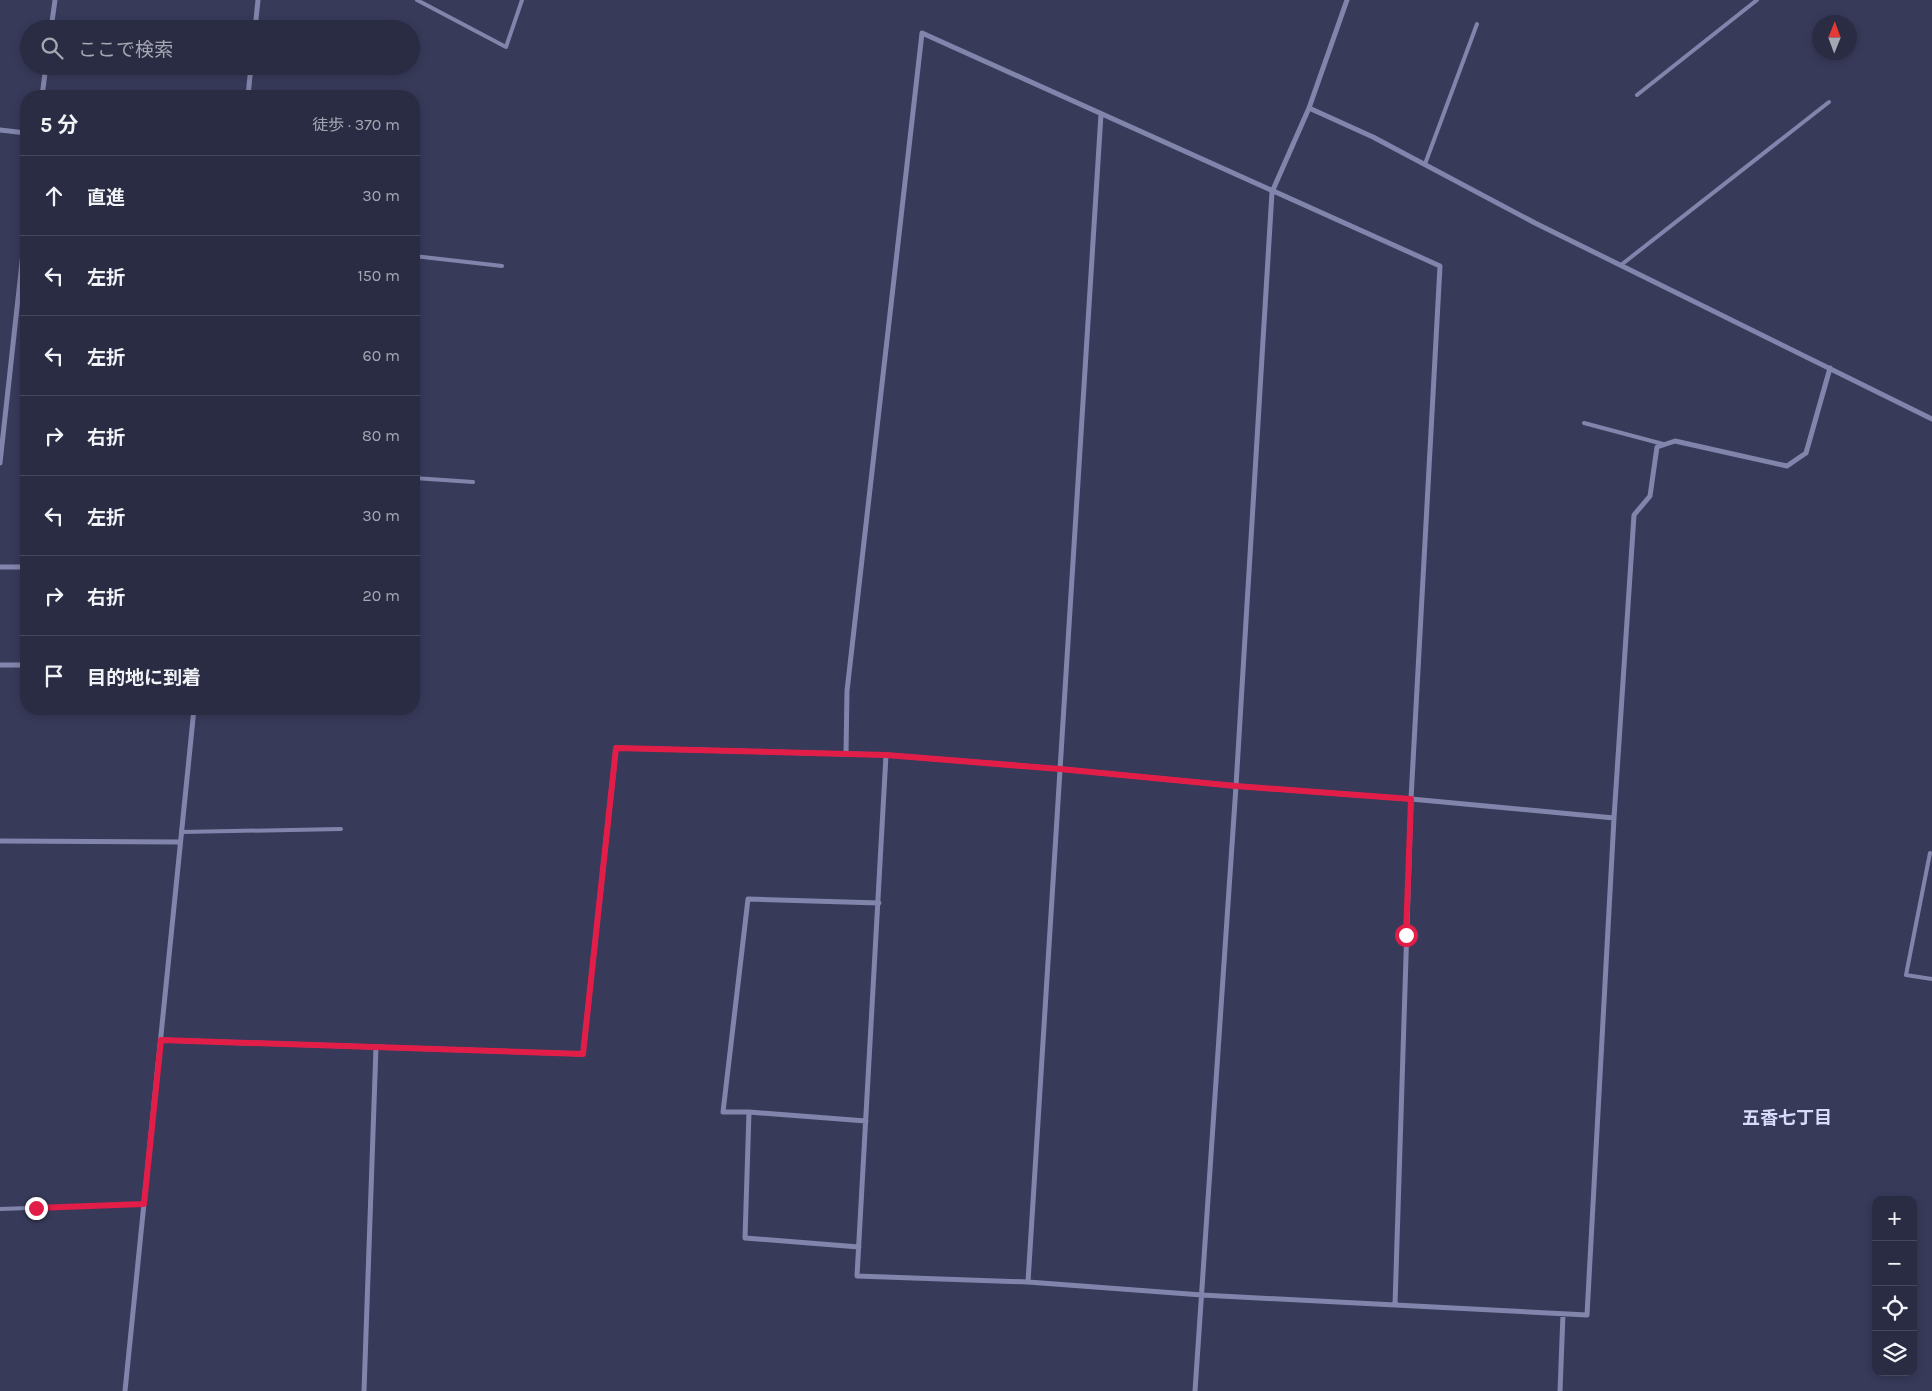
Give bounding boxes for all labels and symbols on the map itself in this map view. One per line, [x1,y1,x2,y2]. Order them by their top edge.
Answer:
north arrow [1812,15,1857,60]
route start [1395,924,1418,947]
district label: 五香七丁目 [1742,1107,1832,1129]
route end [25,1197,48,1220]

